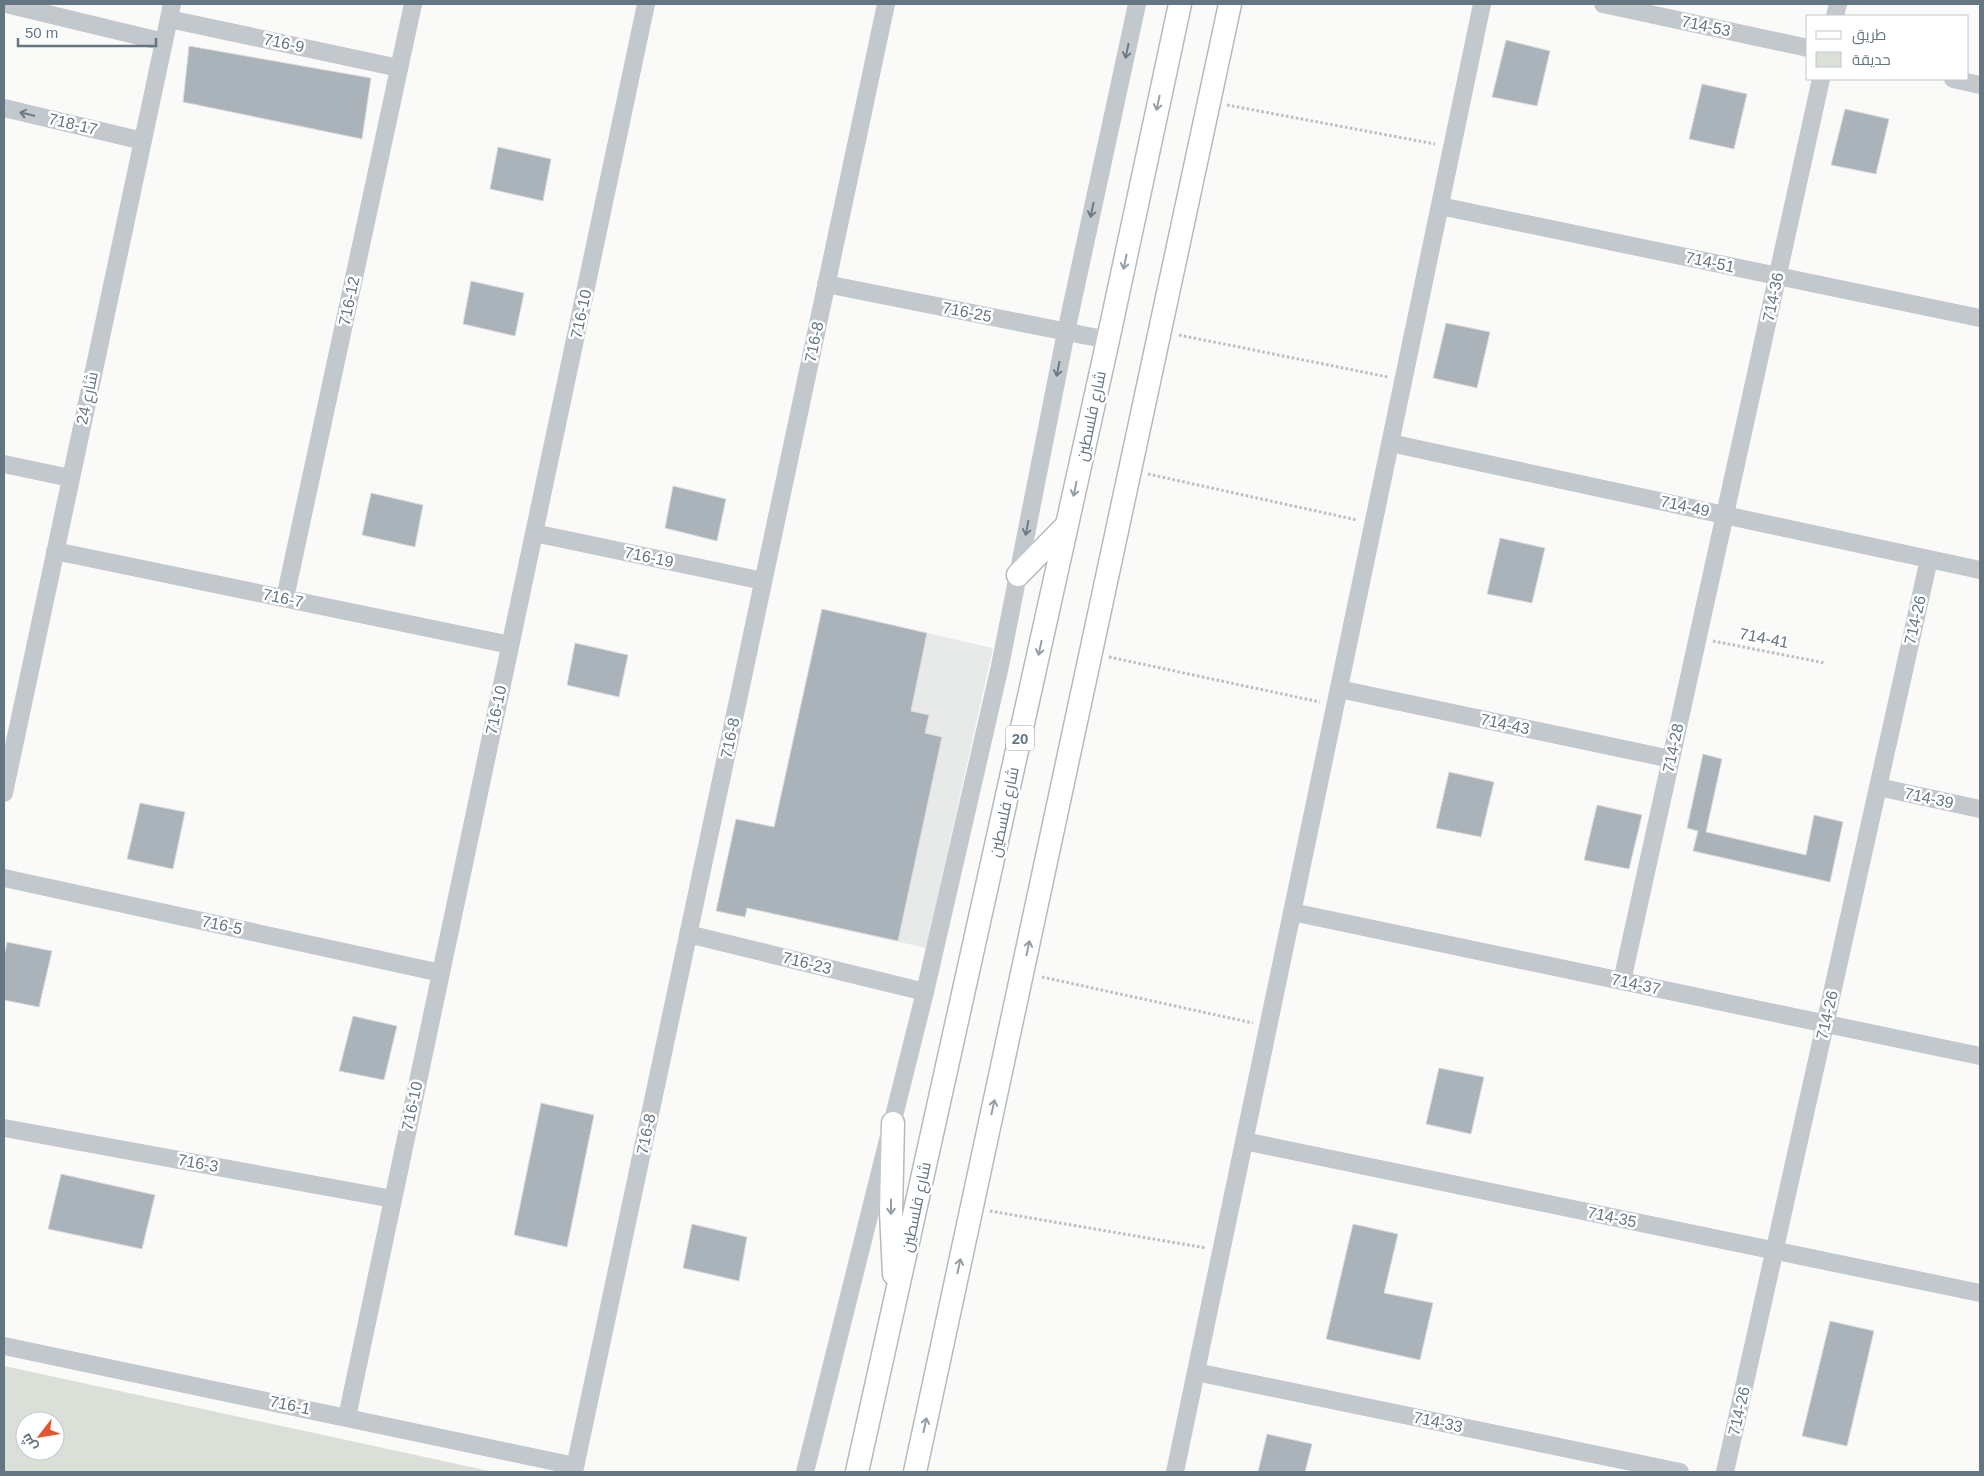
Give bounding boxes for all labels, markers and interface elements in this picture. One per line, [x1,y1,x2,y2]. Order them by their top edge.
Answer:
street label: 714-53 [1680,13,1732,40]
scale bar [18,15,155,47]
legend [1806,15,1969,80]
text: 50 m [25,24,58,41]
text: طريق [1852,26,1886,45]
street label: 716-9 [262,30,306,56]
one-way arrow [1122,43,1131,59]
text: حديقة [1852,51,1891,68]
one-way arrow [1153,94,1163,110]
one-way arrow [20,108,36,118]
street label: 718-17 [47,110,99,138]
one-way arrow [1087,202,1096,218]
street label: 714-51 [1684,249,1736,276]
one-way arrow [1119,253,1129,269]
street label: 714-36 [1760,271,1787,323]
street label: 716-12 [336,275,363,327]
street label: 716-10 [568,288,595,340]
street label: 716-25 [941,299,993,325]
street label: 716-8 [801,320,827,364]
one-way arrow [1053,361,1063,377]
street label: شارع فلسطين [1073,369,1112,463]
street label: شارع 24 [73,370,104,426]
one-way arrow [1070,480,1079,496]
street label: 714-49 [1659,493,1711,520]
one-way arrow [1021,520,1031,536]
street label: 716-19 [623,544,675,571]
street label: 716-7 [261,585,305,611]
street label: 714-26 [1901,594,1929,646]
street label: 714-41 [1738,625,1790,651]
one-way arrow [1035,639,1044,655]
street label: 716-10 [483,684,510,736]
street label: 714-43 [1479,711,1531,738]
street label: 716-8 [717,716,743,760]
street label: 714-28 [1660,722,1687,774]
road number: 20 [1006,726,1034,750]
street label: شارع فلسطين [986,765,1025,859]
street label: 714-39 [1903,785,1955,812]
street label: 716-5 [200,912,244,938]
one-way arrow [1023,940,1033,956]
street label: 716-23 [781,949,833,977]
street label: 714-37 [1610,971,1662,998]
street label: 714-26 [1813,989,1841,1041]
street label: 716-10 [399,1080,426,1132]
one-way arrow [989,1099,998,1115]
street label: 716-8 [633,1112,659,1156]
street label: 716-3 [176,1151,220,1175]
street label: شارع فلسطين [898,1160,937,1254]
one-way arrow [886,1198,896,1214]
street label: 714-35 [1586,1204,1638,1231]
one-way arrow [955,1258,964,1274]
street label: 714-26 [1725,1385,1753,1437]
street label: 716-1 [268,1392,312,1418]
street label: 714-33 [1412,1409,1464,1436]
north arrow [15,1411,65,1461]
one-way arrow [921,1417,930,1433]
text: ش [17,1430,41,1455]

